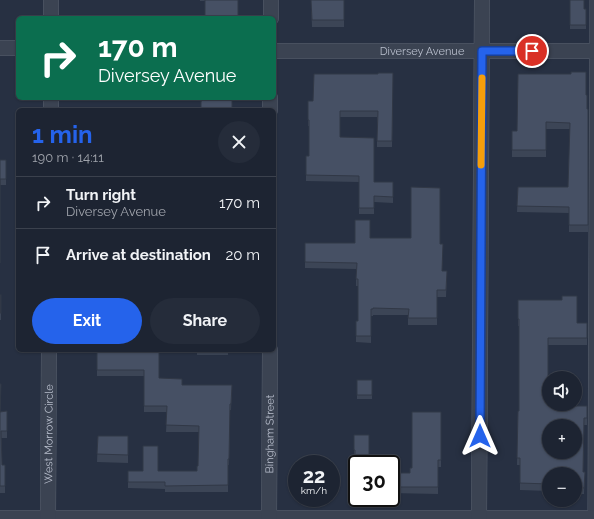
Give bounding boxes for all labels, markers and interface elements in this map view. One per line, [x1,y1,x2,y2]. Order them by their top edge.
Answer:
text: 170 m [98,31,178,64]
icon: right [32,32,84,84]
pin [515,34,549,68]
icon: arrive [521,40,543,62]
street label: Diversey Avenue [380,45,465,58]
text: Diversey Avenue [98,65,236,86]
text: 1 min [32,120,93,149]
button: close [218,121,260,163]
text: 190 m · 14:11 [32,150,104,165]
text: Turn right [66,186,136,204]
icon: right [32,192,54,214]
text: 170 m [219,194,260,212]
text: Diversey Avenue [66,204,166,219]
icon: arrive [32,244,54,266]
text: Arrive at destination [66,246,211,264]
text: 20 m [225,246,260,264]
button: Exit [32,298,142,344]
button: Share [150,298,260,344]
map controls [542,371,582,507]
button: sound [542,371,582,411]
street label: West Morrow Circle [42,384,56,484]
street label: Bingham Street [263,394,277,473]
position arrow [459,415,501,457]
button: + [542,419,582,459]
speed limit sign: 30 [348,455,400,507]
text: 22 [303,464,325,488]
button: − [542,467,582,507]
text: km/h [301,485,327,496]

